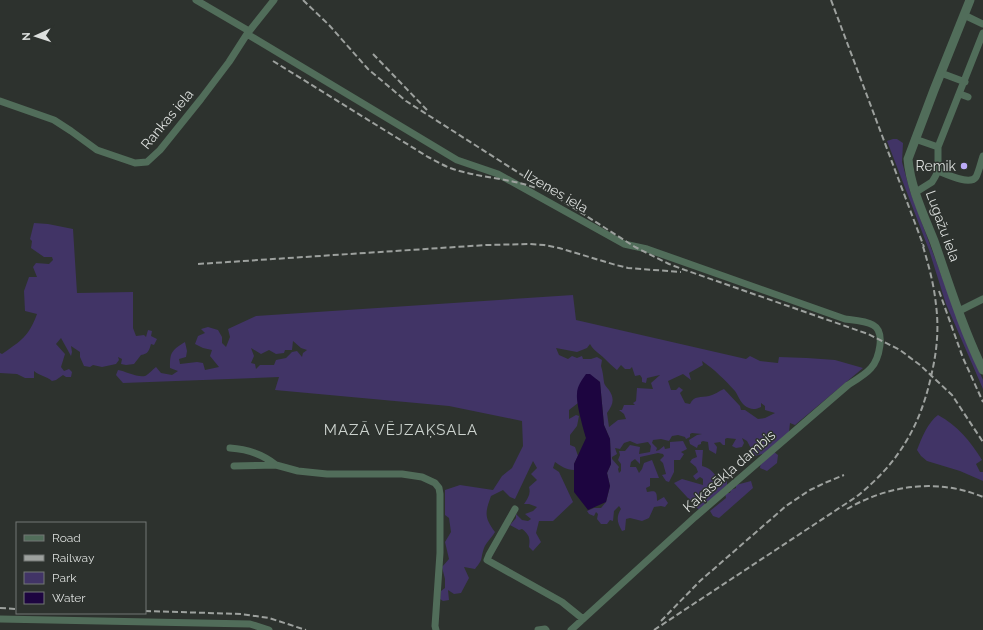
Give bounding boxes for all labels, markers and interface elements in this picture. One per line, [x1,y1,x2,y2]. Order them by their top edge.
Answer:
north arrow [16,16,56,56]
text: N [20,32,33,41]
street label: Rankas iela [137,86,197,152]
place label: Remik [916,158,957,174]
marker: Remik [959,161,969,171]
street label: Ilzenes iela [521,166,591,216]
street label: Lugažu iela [923,188,963,264]
district label: MAZĀ VĒJZAĶSALA [324,421,478,439]
street label: Kaķasēkļa dambis [680,427,778,515]
legend [16,522,146,614]
text: Road [52,531,81,545]
text: Railway [52,551,95,565]
text: Park [52,571,77,585]
text: Water [52,591,86,605]

